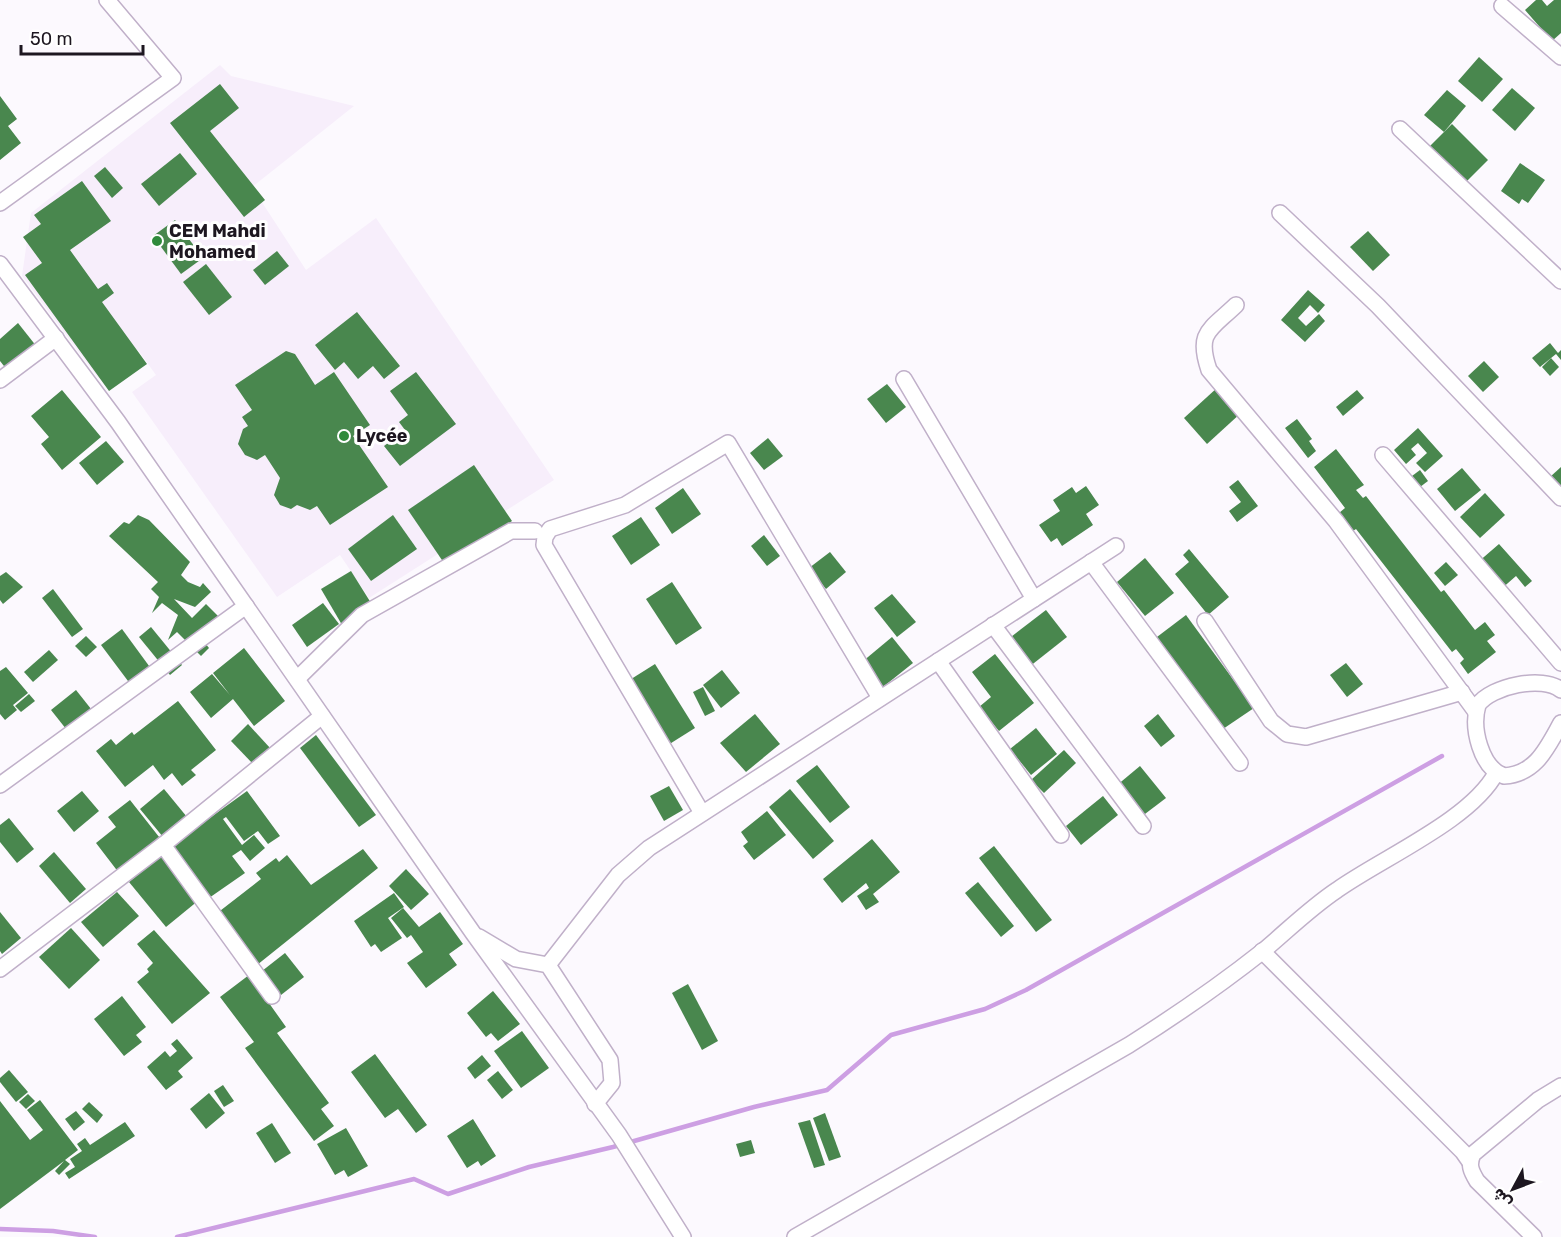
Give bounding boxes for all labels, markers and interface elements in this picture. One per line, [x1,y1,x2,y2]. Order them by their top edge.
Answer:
scale bar [21,18,142,56]
text: 50 m [30,28,73,50]
place label: CEM Mahdi Mohamed [169,220,266,263]
marker: CEM Mahdi Mohamed [150,234,164,248]
place label: Lycée [356,425,408,447]
marker: Lycée [337,429,351,443]
north arrow [1483,1159,1543,1219]
text: ش [1488,1185,1516,1212]

